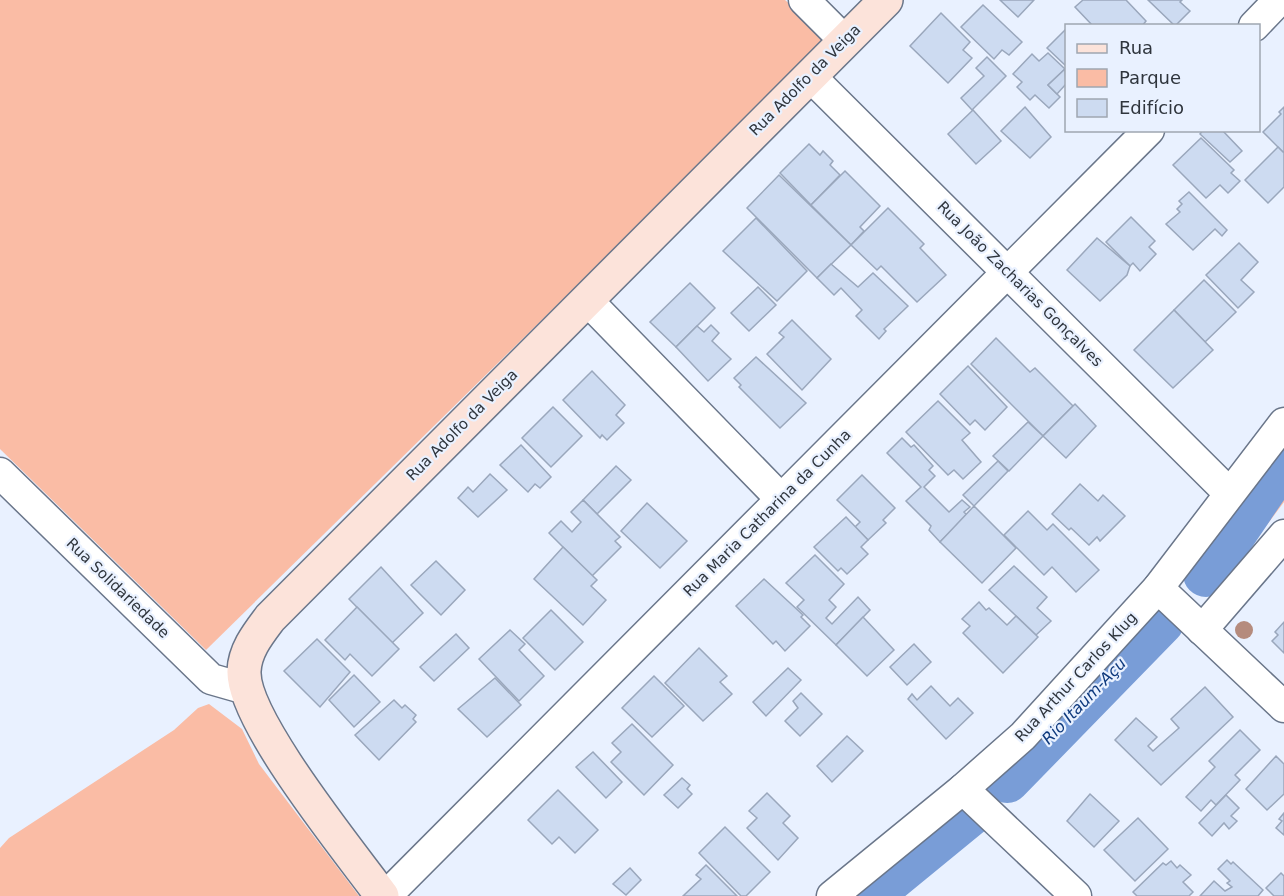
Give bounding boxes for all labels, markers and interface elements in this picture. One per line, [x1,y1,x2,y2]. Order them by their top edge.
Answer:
street label: Rua Adolfo da Veiga [746,21,864,139]
legend [1065,24,1260,132]
text: Rua [1119,37,1153,58]
text: Parque [1119,67,1181,88]
text: Edifício [1119,97,1184,118]
street label: Rua João Zacharias Gonçalves [934,198,1107,371]
street label: Rua Adolfo da Veiga [403,366,521,484]
street label: Rua Maria Catharina da Cunha [680,426,854,600]
street label: Rua Solidariedade [63,534,173,642]
street label: Rua Arthur Carlos Klug [1011,609,1141,745]
water label: Rio Itaum-Açu [1038,654,1130,748]

